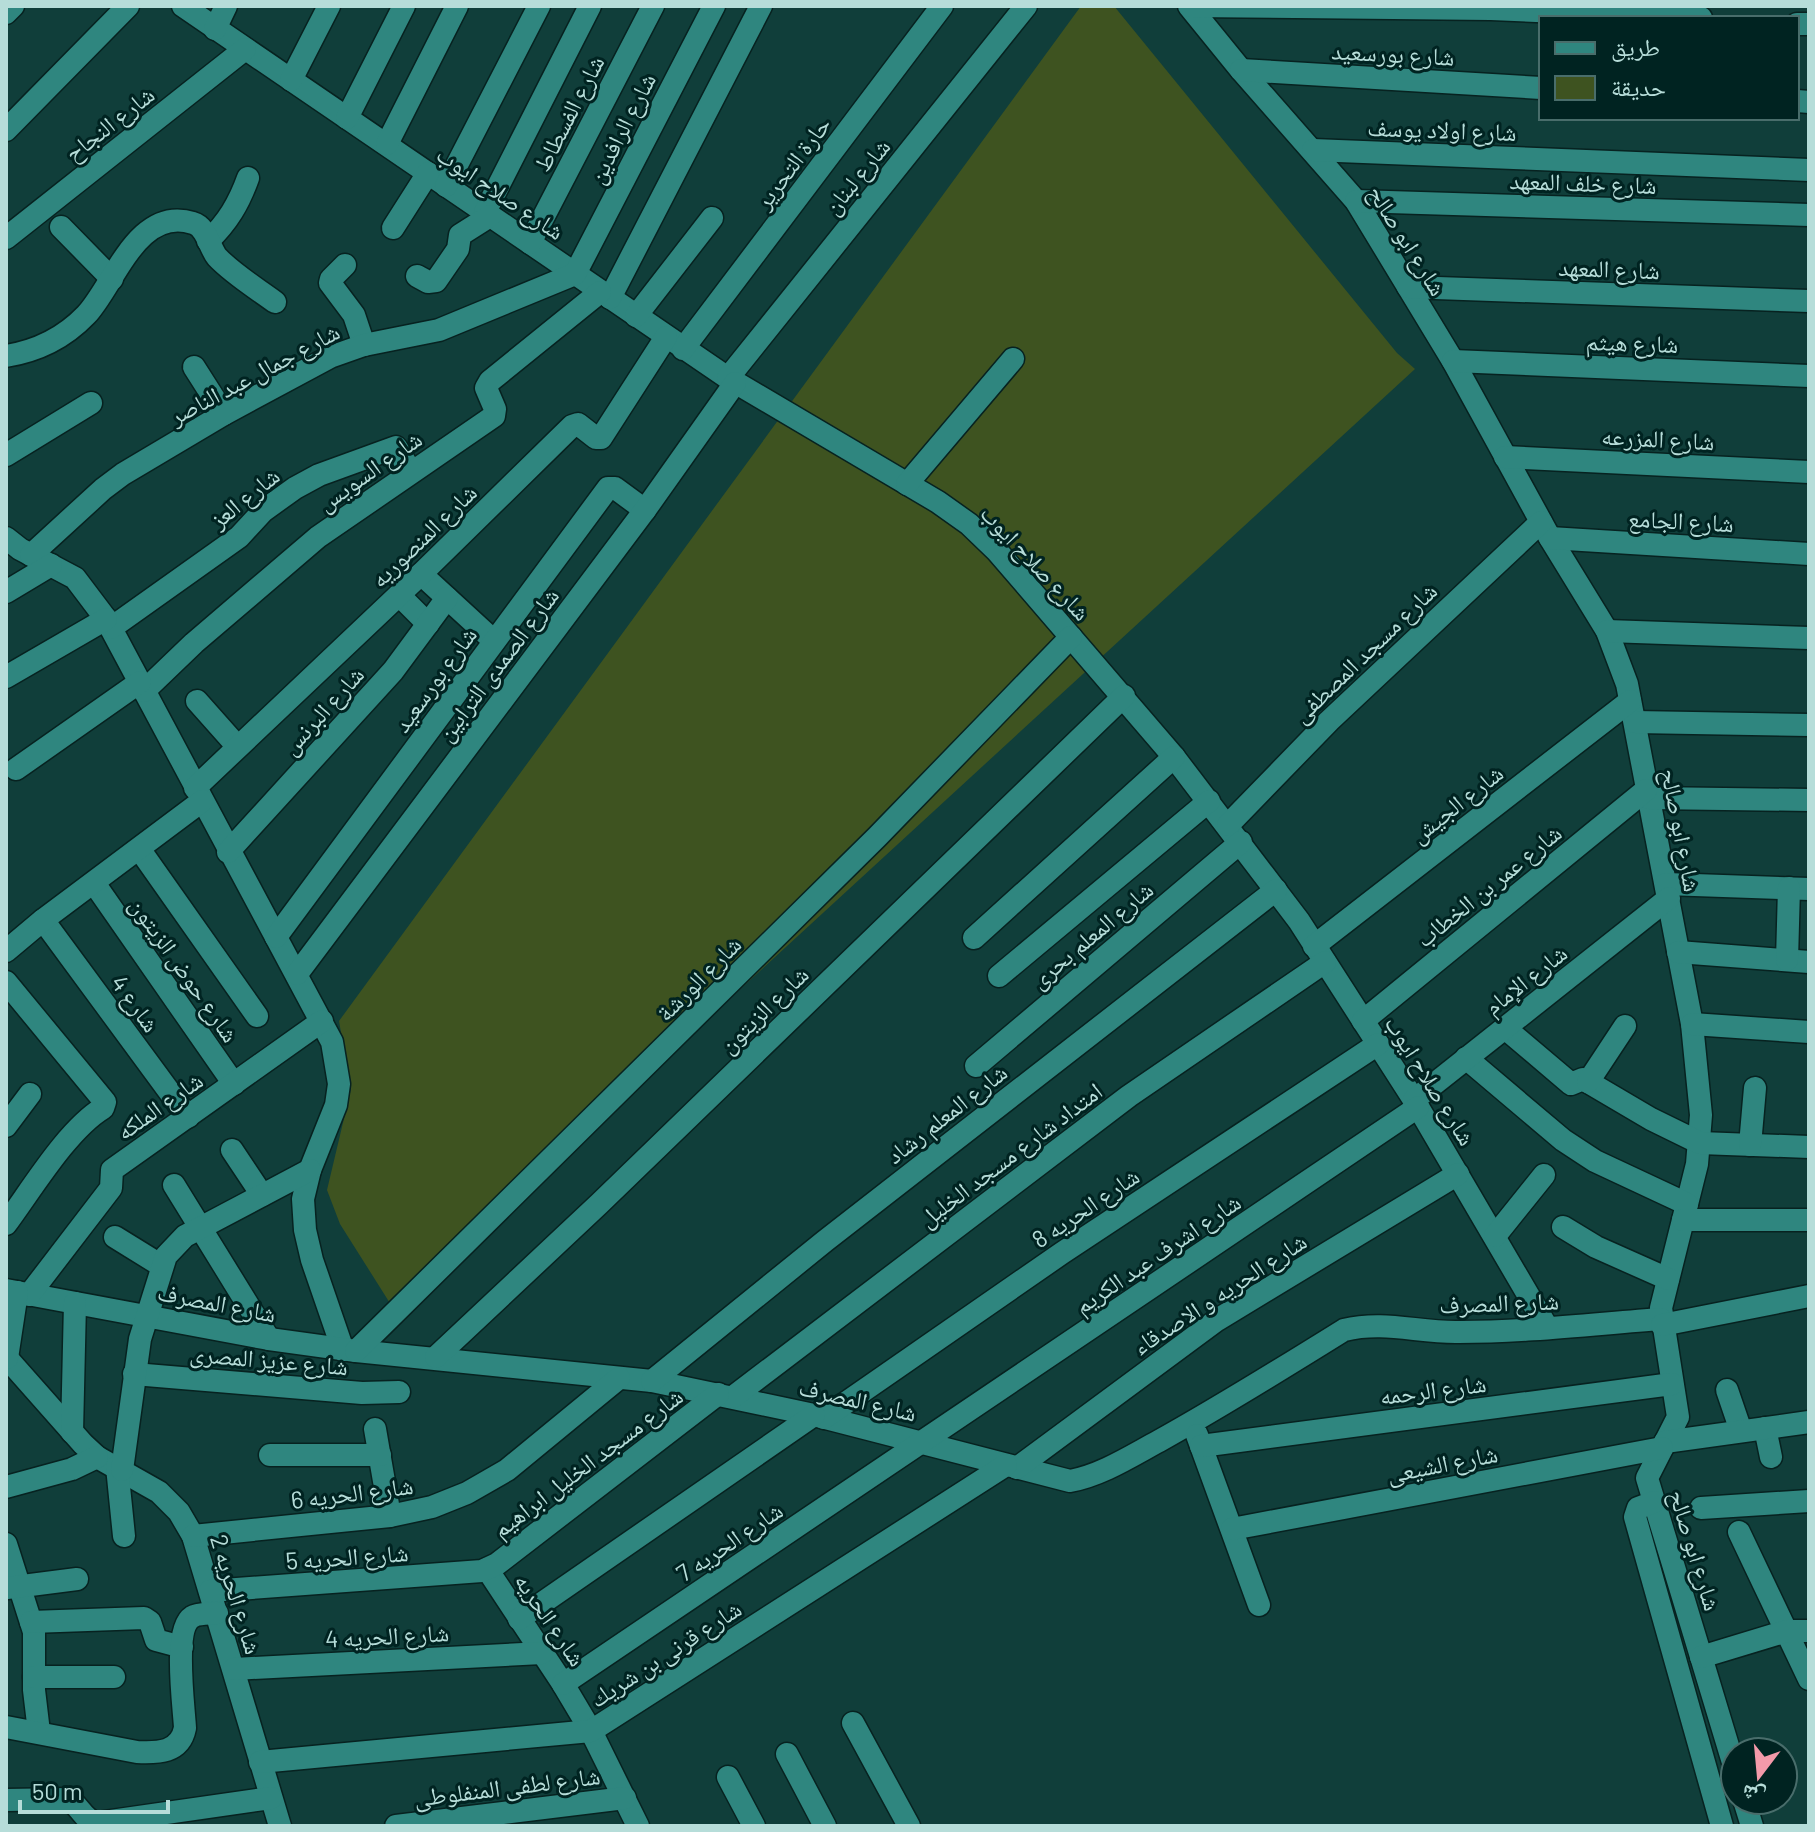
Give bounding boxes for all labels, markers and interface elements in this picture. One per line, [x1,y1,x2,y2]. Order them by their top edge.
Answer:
legend [1539,16,1799,120]
text: طريق [1611,32,1660,62]
street label: شارع بورسعيد [1331,35,1455,73]
street label: شارع الفسطاط [526,50,611,177]
street label: شارع الرافدين [581,68,663,189]
text: حديقة [1611,72,1666,101]
street label: شارع النجاح [58,79,161,168]
street label: حارة التحرير [747,110,836,215]
street label: شارع اولاد يوسف [1367,112,1517,148]
street label: شارع لبنان [817,132,897,221]
street label: شارع صلاح ايوب [431,139,570,247]
street label: شارع خلف المعهد [1509,165,1657,201]
street label: شارع ابو صالح [1361,179,1453,302]
street label: شارع المعهد [1558,252,1660,286]
street label: شارع جمال عبد الناصر [163,316,345,432]
street label: شارع هيثم [1585,326,1679,361]
street label: شارع المزرعه [1601,421,1715,457]
street label: شارع السويس [311,423,428,518]
street label: شارع العز [203,460,286,536]
street label: شارع المنصوريه [364,477,484,594]
street label: شارع صلاح ايوب [974,498,1097,627]
street label: شارع الجامع [1627,503,1735,539]
street label: شارع مسجد المصطفى [1286,576,1444,730]
street label: شارع الصمدى الترابين [430,581,566,748]
street label: شارع بورسعيد [386,621,484,739]
street label: شارع البرنس [275,660,371,762]
street label: شارع الجيش [1404,758,1510,850]
street label: شارع ابو صالح [1654,766,1708,894]
street label: شارع عمر بن الخطاب [1409,817,1568,954]
street label: شارع المعلم بحرى [1024,874,1160,996]
street label: شارع حوض الزيتون [123,891,246,1048]
street label: شارع الورشة [649,929,748,1028]
street label: شارع الإمام [1478,938,1574,1023]
street label: شارع الزيتون [712,959,815,1060]
street label: شارع 4 [104,969,166,1038]
street label: شارع صلاح ايوب [1378,1010,1482,1151]
street label: شارع المعلم رشاد [880,1057,1014,1172]
street label: شارع الملكه [110,1065,209,1147]
street label: امتداد شارع مسجد الخليل [913,1076,1109,1234]
street label: شارع الحريه 8 [1026,1161,1145,1255]
street label: شارع اشرف عبد الكريم [1068,1187,1247,1322]
street label: شارع الحريه و الاصدقاء [1126,1226,1313,1362]
street label: شارع المصرف [155,1276,279,1330]
street label: شارع المصرف [1439,1285,1559,1321]
street label: شارع عزيز المصرى [188,1338,349,1382]
street label: شارع الرحمه [1378,1368,1488,1412]
street label: شارع المصرف [796,1371,920,1429]
street label: شارع مسجد الخليل ابراهيم [486,1381,690,1545]
street label: شارع الشيعى [1384,1438,1500,1490]
street label: شارع الحريه 6 [289,1470,415,1516]
street label: شارع ابو صالح [1662,1486,1728,1614]
street label: شارع الحريه 7 [670,1495,789,1589]
street label: شارع الحريه 2 [203,1531,269,1658]
street label: شارع الحريه 5 [285,1537,410,1577]
street label: شارع الحريه [508,1567,593,1672]
street label: شارع قرنى بن شريك [584,1593,747,1714]
street label: شارع الحريه 4 [324,1617,450,1655]
north arrow [1719,1736,1799,1816]
street label: شارع لطفى المنفلوطى [412,1760,602,1814]
scale bar [20,1764,168,1814]
text: 50 m [32,1776,83,1805]
text: ش [1738,1779,1769,1812]

